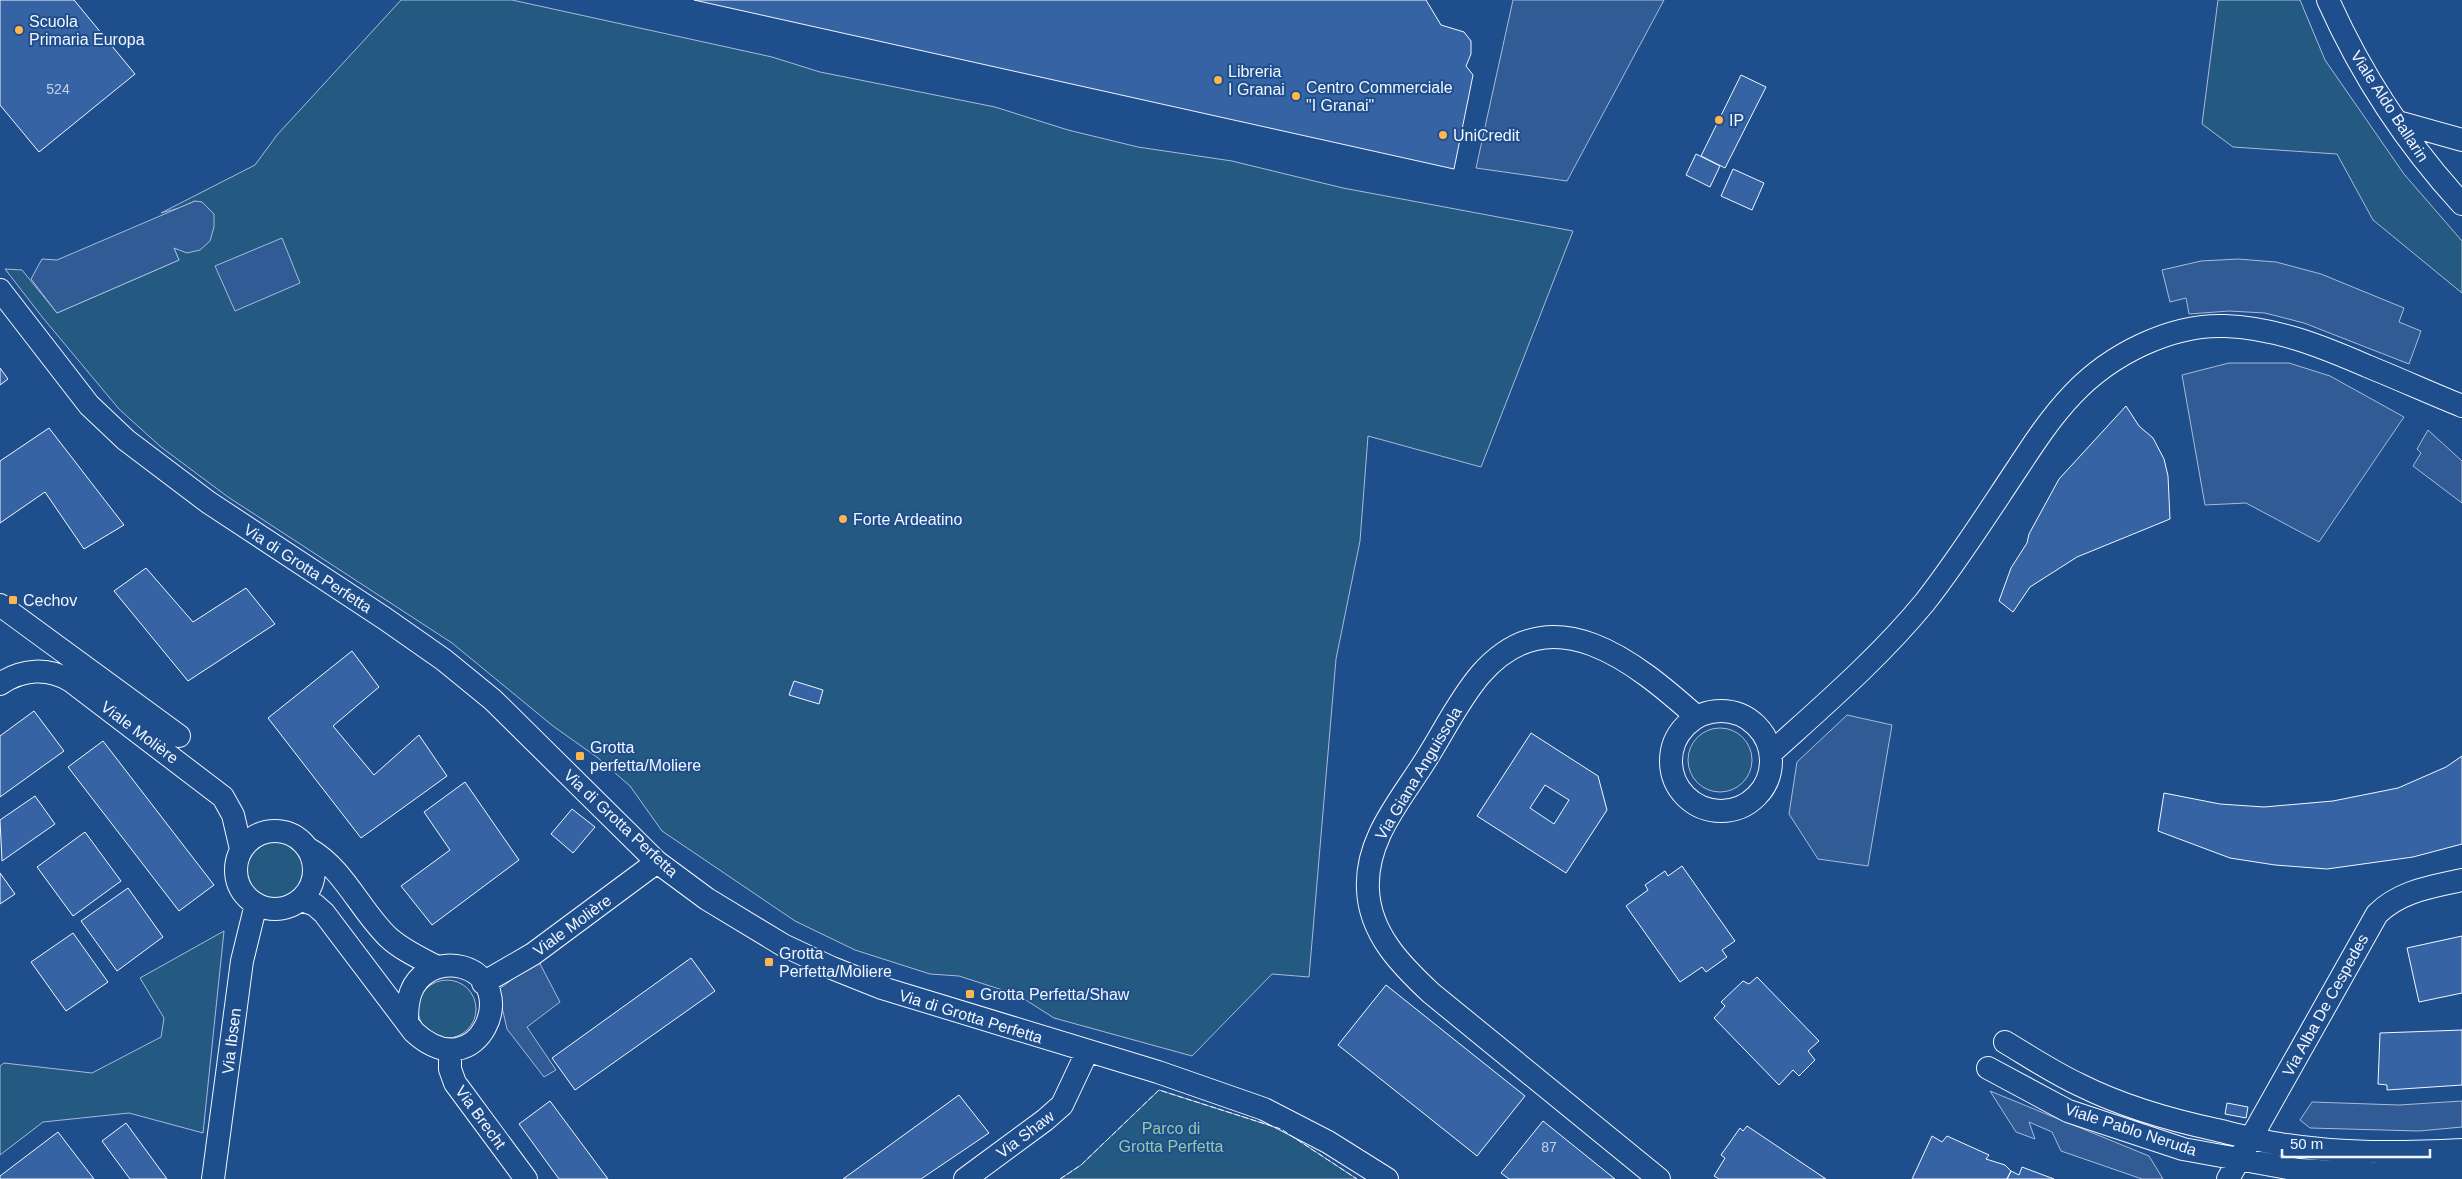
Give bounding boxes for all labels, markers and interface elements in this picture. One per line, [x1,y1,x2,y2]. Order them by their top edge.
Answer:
place label: Scuola Primaria Europa [29,13,145,48]
marker: Scuola Primaria Europa [13,24,25,36]
street label: Viale Aldo Ballarin [2347,48,2432,165]
place label: Libreria I Granai [1228,63,1285,98]
marker: Libreria I Granai [1212,74,1224,86]
place label: Centro Commerciale "I Granai" [1306,79,1453,114]
house number: 524 [46,81,70,97]
marker: Centro Commerciale "I Granai" [1290,90,1302,102]
place label: IP [1729,112,1744,129]
marker: IP [1713,114,1725,126]
place label: UniCredit [1453,127,1520,144]
marker: UniCredit [1437,129,1449,141]
place label: Forte Ardeatino [853,511,963,528]
marker: Forte Ardeatino [837,513,849,525]
street label: Via di Grotta Perfetta [241,521,375,616]
place label: Cechov [23,592,77,609]
marker: Cechov [7,594,19,606]
street label: Viale Molière [98,698,182,767]
street label: Via Giana Anguissola [1372,704,1465,843]
place label: Grotta perfetta/Moliere [590,739,701,774]
marker: Grotta perfetta/Moliere [574,750,586,762]
street label: Via di Grotta Perfetta [560,766,681,880]
street label: Viale Molière [530,891,615,959]
street label: Via Alba De Cespedes [2279,931,2372,1079]
place label: Grotta Perfetta/Moliere [779,945,892,980]
marker: Grotta Perfetta/Moliere [763,956,775,968]
place label: Grotta Perfetta/Shaw [980,986,1130,1003]
street label: Via di Grotta Perfetta [897,987,1045,1046]
marker: Grotta Perfetta/Shaw [964,988,976,1000]
street label: Via Ibsen [219,1007,244,1075]
street label: Via Brecht [452,1083,509,1152]
street label: Viale Pablo Neruda [2063,1100,2199,1159]
street label: Via Shaw [993,1107,1058,1161]
park label: Parco di Grotta Perfetta [1119,1120,1224,1155]
scale bar [2282,1126,2430,1158]
text: 50 m [2290,1135,2323,1152]
house number: 87 [1541,1139,1557,1155]

